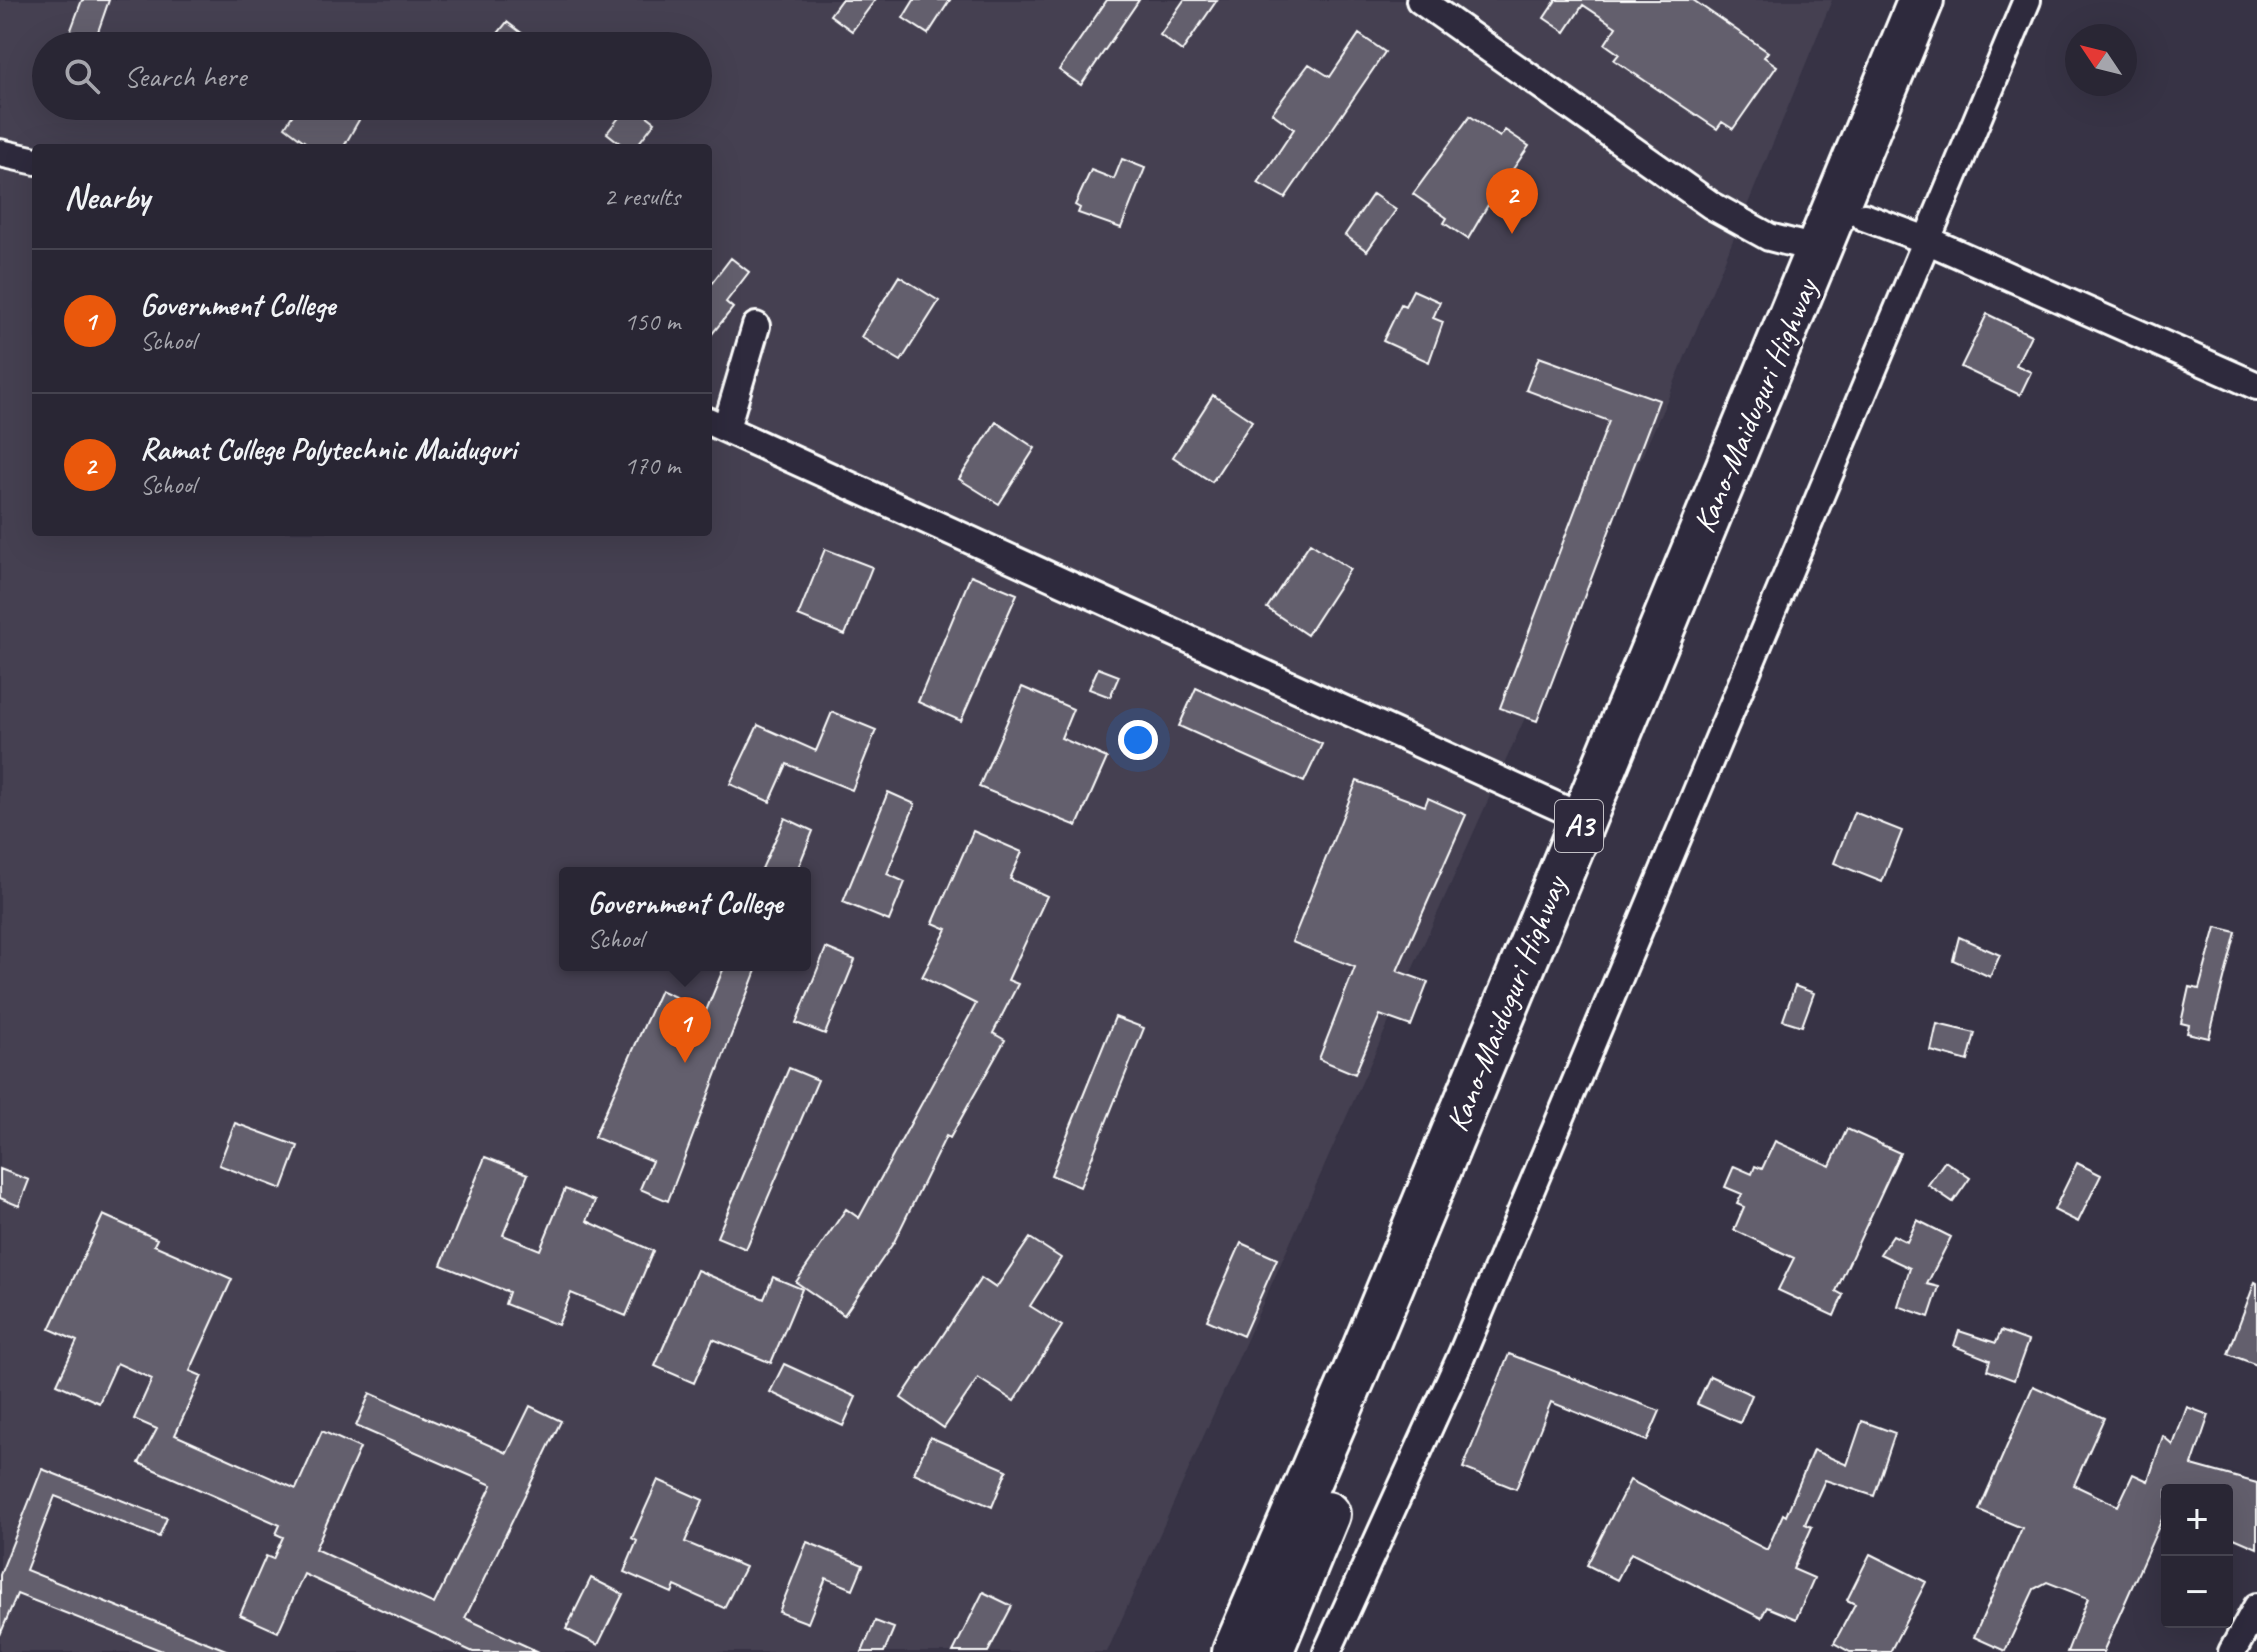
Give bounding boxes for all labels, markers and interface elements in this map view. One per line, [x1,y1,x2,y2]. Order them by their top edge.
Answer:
north arrow [2065,24,2137,96]
search box [32,32,712,120]
icon: search [60,54,104,98]
text: Search here [124,57,246,95]
pin: 2 [1486,168,1538,234]
text: Nearby [64,175,150,218]
text: 2 results [604,180,680,213]
street label: Kano-Maiduguri Highway [1683,270,1828,539]
text: Government College [140,286,335,324]
text: 1 [84,305,96,338]
text: 150 m [624,305,680,338]
text: School [140,324,196,357]
text: Ramat College Polytechnic Maiduguri [140,430,516,468]
text: 2 [84,449,96,482]
text: 170 m [624,449,680,482]
text: School [140,468,196,501]
your location [1118,720,1158,760]
road number: A3 [1555,800,1603,852]
popup [559,867,811,971]
street label: Kano-Maiduguri Highway [1436,868,1577,1137]
text: Government College [587,884,783,922]
text: School [587,922,643,955]
pin: 1 [659,997,711,1063]
map controls [2161,1484,2233,1628]
button: + [2161,1484,2233,1556]
button: − [2161,1556,2233,1628]

